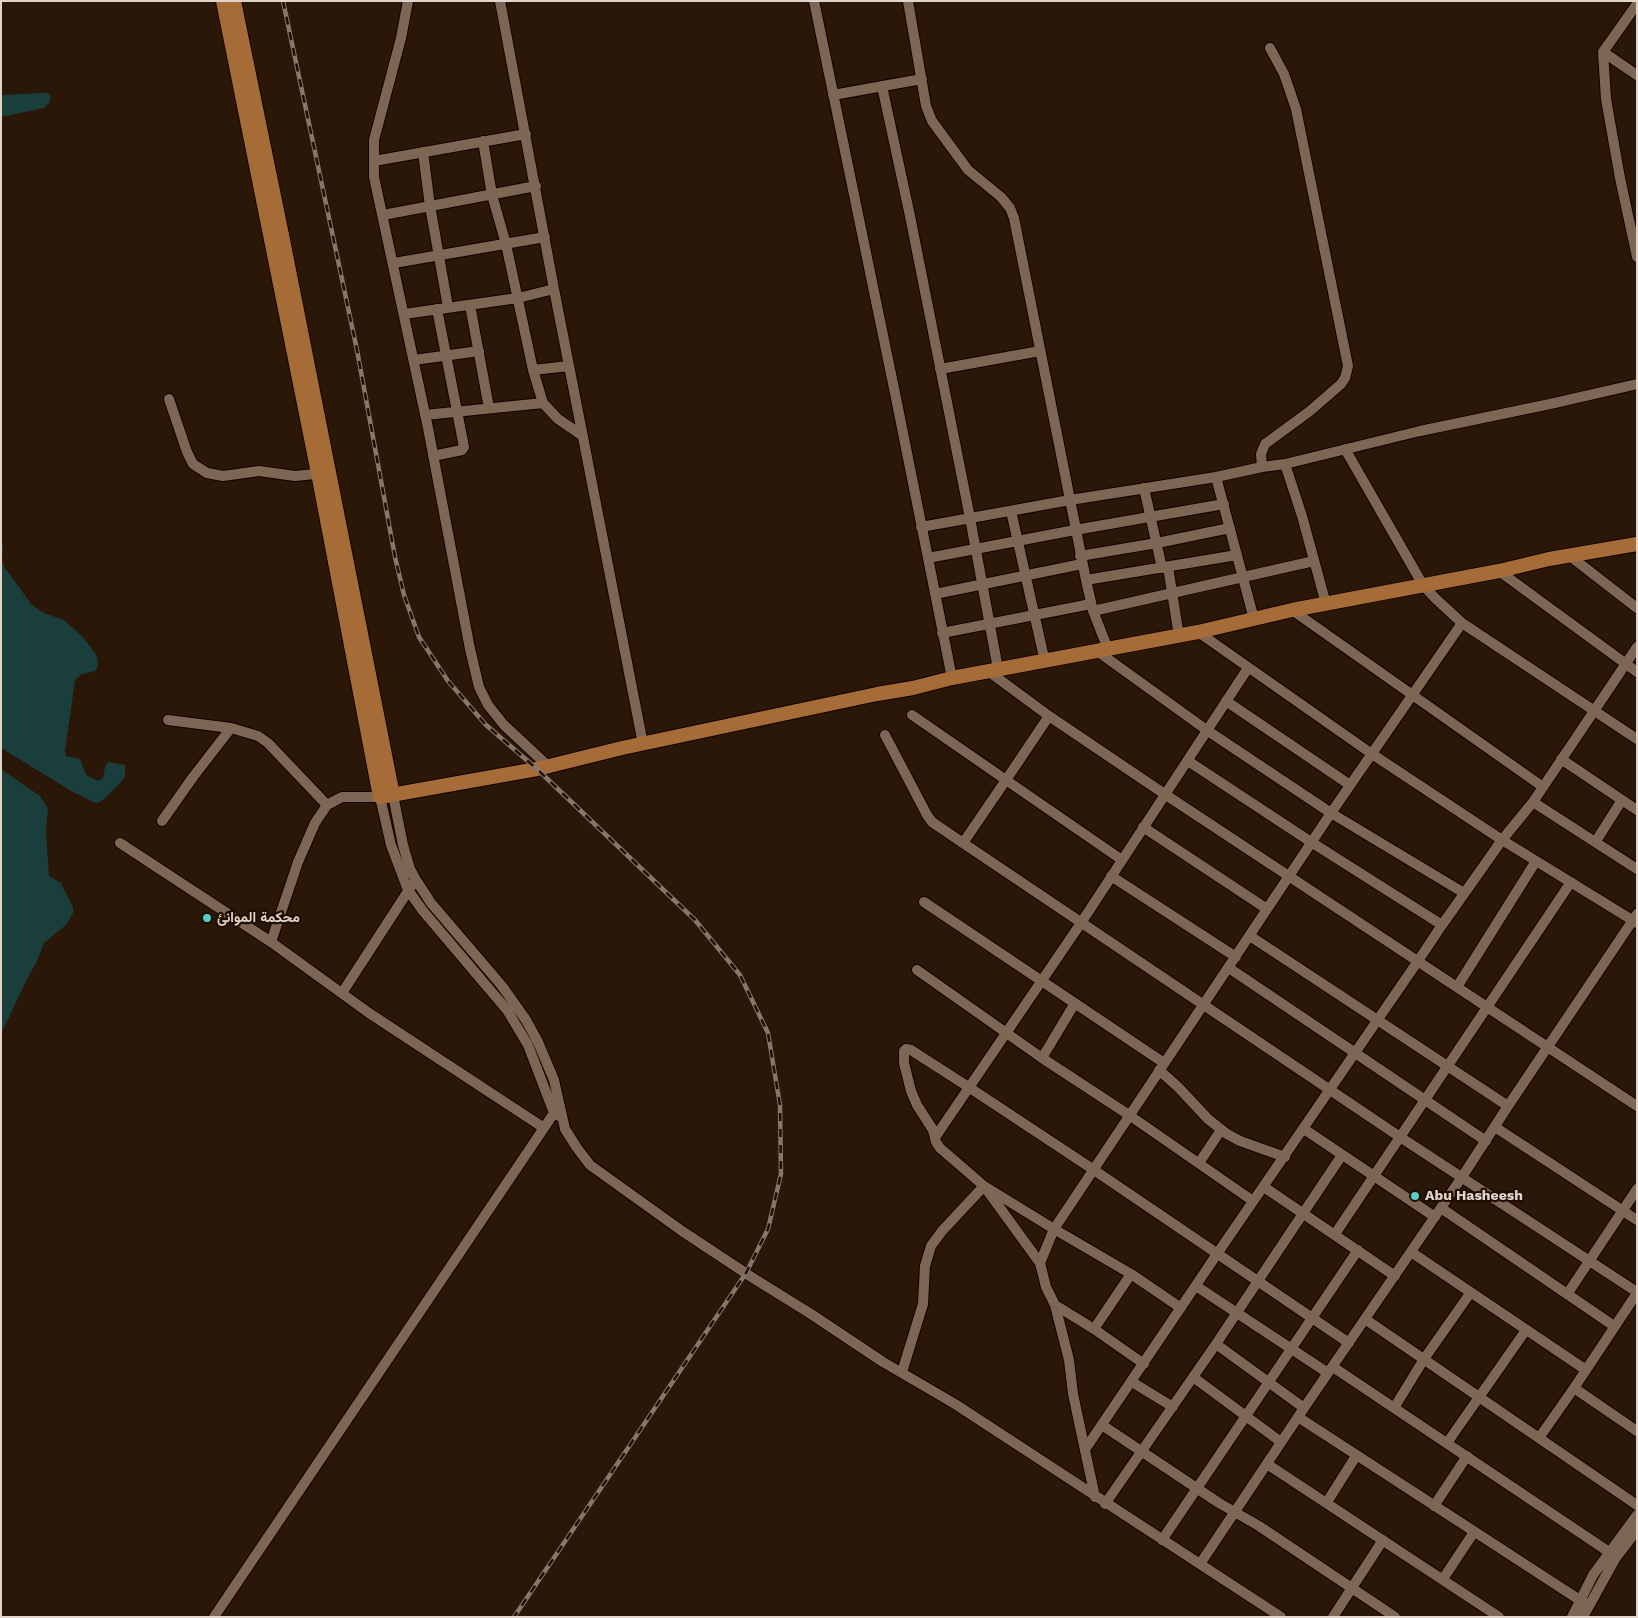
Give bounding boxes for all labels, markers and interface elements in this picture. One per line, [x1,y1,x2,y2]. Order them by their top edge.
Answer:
place label: محكمة الموانئ [217,910,300,926]
marker: محكمة الموانئ [201,912,213,924]
place label: Abu Hasheesh [1425,1188,1523,1204]
marker: Abu Hasheesh [1409,1190,1421,1202]

